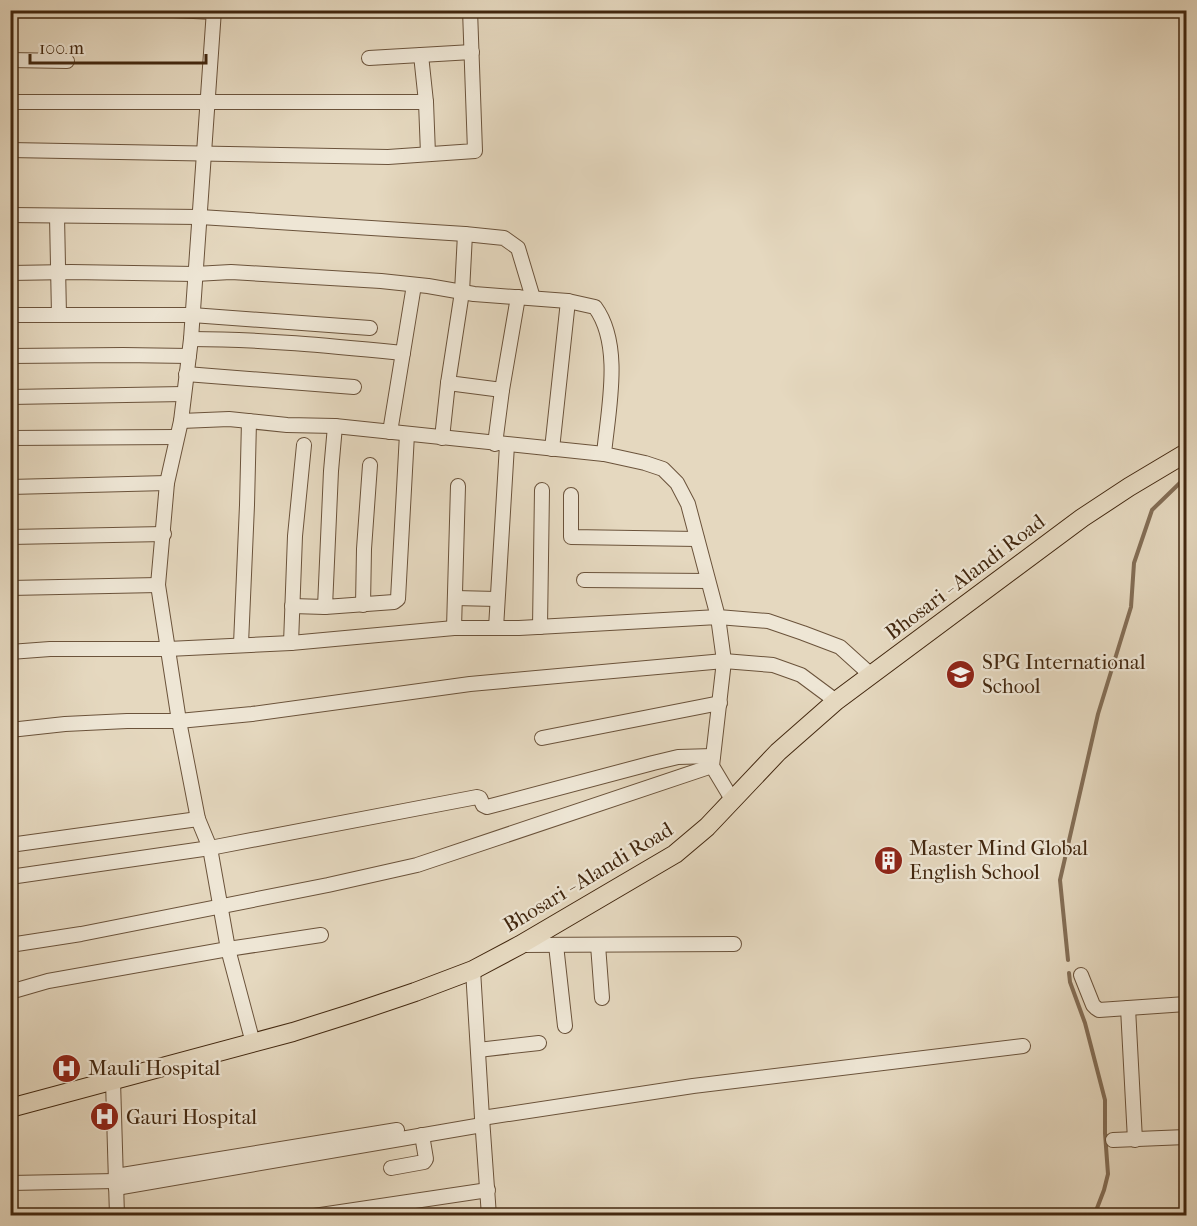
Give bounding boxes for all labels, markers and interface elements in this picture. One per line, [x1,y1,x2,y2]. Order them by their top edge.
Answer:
scale bar [30,27,206,65]
text: 100 m [39,38,84,59]
street label: Bhosari - Alandi Road [881,509,1050,645]
place label: SPG International School [982,650,1146,698]
school or university icon: SPG International School [945,658,977,690]
street label: Bhosari - Alandi Road [499,817,677,937]
place label: Master Mind Global English School [909,836,1088,884]
building icon: Master Mind Global English School [872,844,904,876]
hospital icon: Mauli Hospital [51,1052,83,1084]
place label: Mauli Hospital [88,1056,221,1080]
hospital icon: Gauri Hospital [89,1101,121,1133]
place label: Gauri Hospital [126,1105,257,1129]

